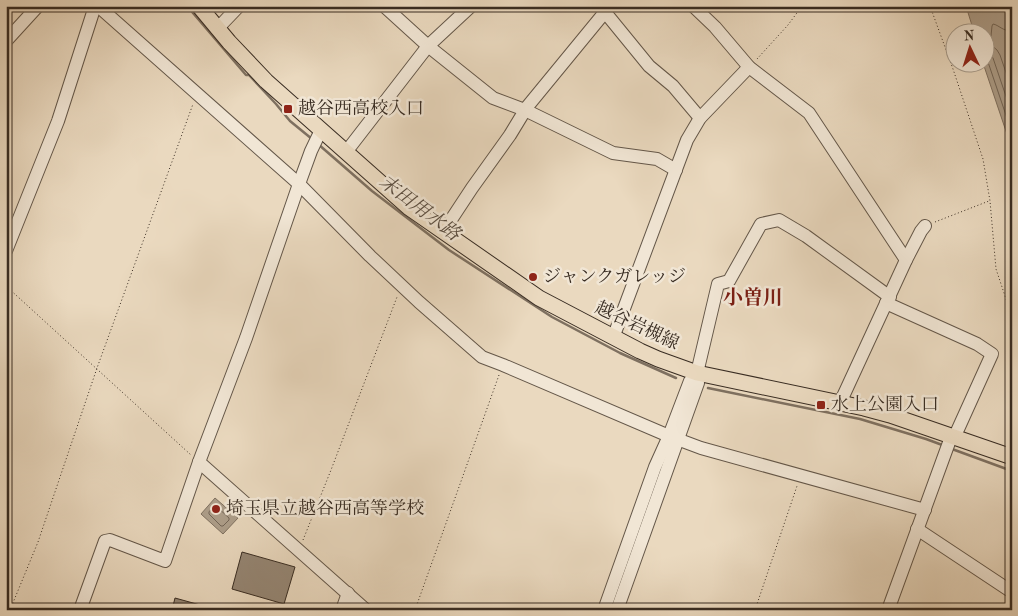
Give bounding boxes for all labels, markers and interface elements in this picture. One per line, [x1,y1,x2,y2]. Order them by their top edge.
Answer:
north arrow [946,22,996,72]
text: N [963,29,975,43]
place label: 越谷西高校入口 [298,98,424,118]
marker: 越谷西高校入口 [282,103,294,115]
water label: 末田用水路 [375,171,465,246]
place label: ジャンクガレッジ [543,267,686,286]
marker: ジャンクガレッジ [527,271,539,283]
district label: 小曽川 [723,286,783,309]
street label: 越谷岩槻線 [592,297,682,353]
place label: 水上公園入口 [831,394,939,414]
marker: 水上公園入口 [815,399,827,411]
place label: 埼玉県立越谷西高等学校 [226,498,424,518]
marker: 埼玉県立越谷西高等学校 [210,503,222,515]

